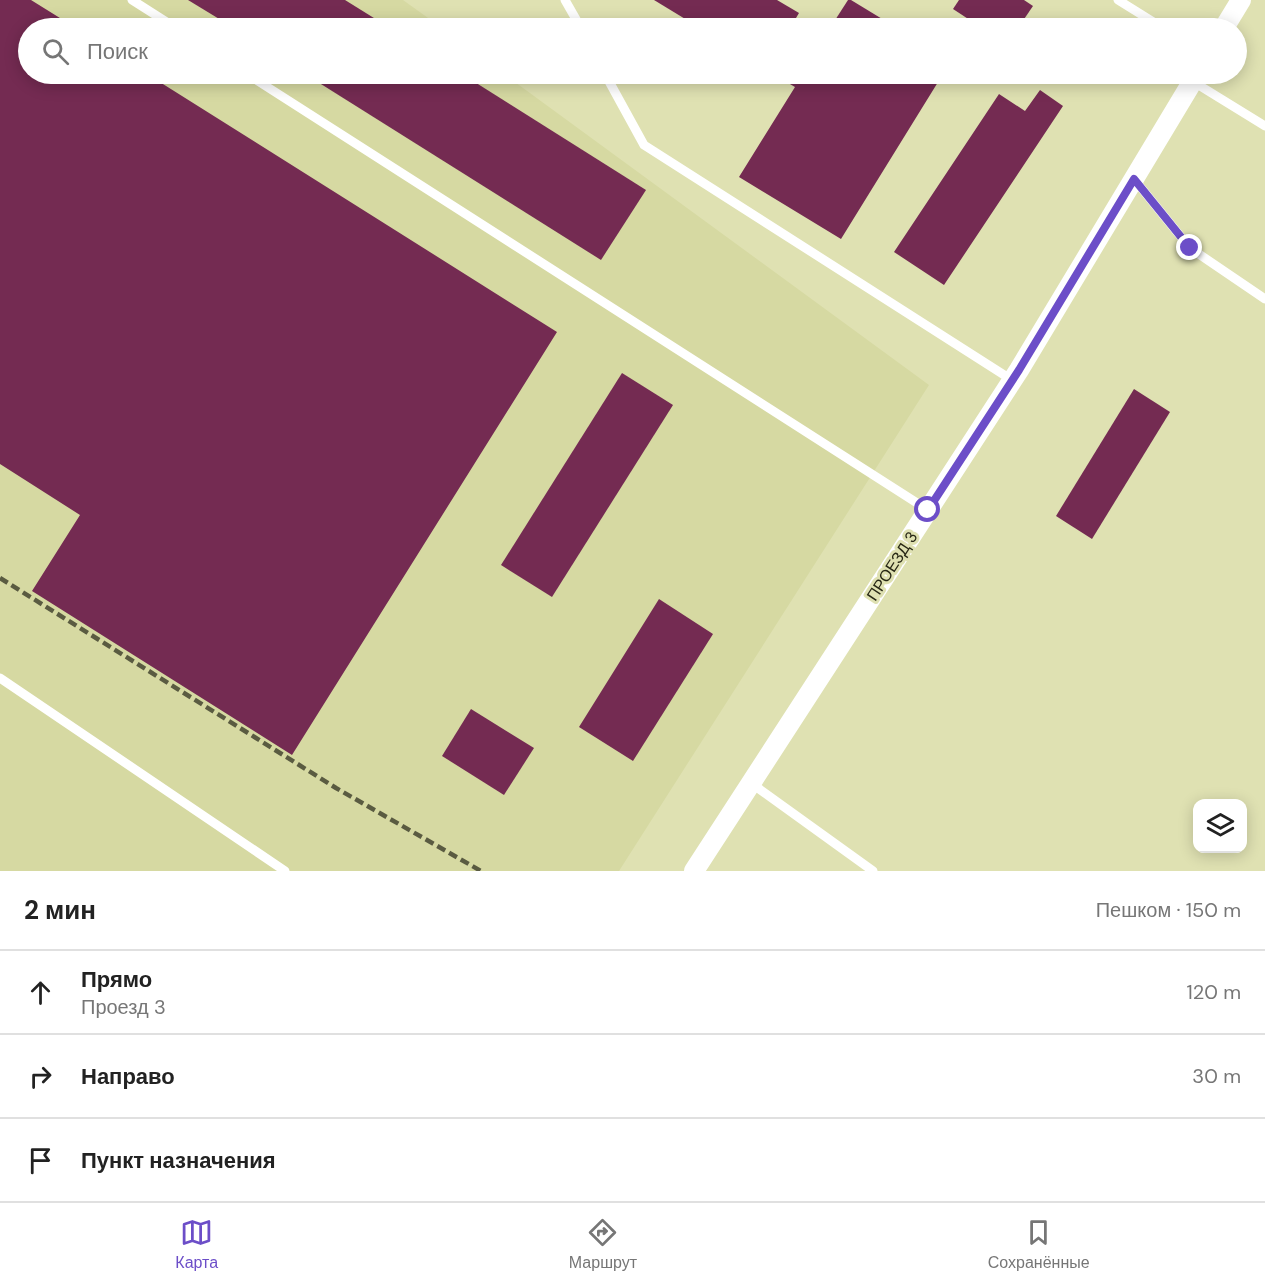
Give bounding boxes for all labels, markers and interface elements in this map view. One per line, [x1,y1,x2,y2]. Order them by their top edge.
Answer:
search box [18,18,1247,84]
icon: search [39,35,72,68]
text: Поиск [87,37,148,66]
route end [1176,234,1202,260]
route start [914,496,940,522]
street label: ПРОЕЗД 3 [862,527,922,605]
map controls [1193,799,1247,853]
button: layers [1193,799,1247,853]
text: 2 мин [24,893,96,927]
text: Пешком · 150 m [1096,897,1241,923]
text: Прямо [81,965,152,994]
icon: ahead [24,976,57,1009]
text: 120 m [1187,979,1241,1005]
text: Проезд 3 [81,994,166,1020]
icon: right [24,1060,57,1093]
text: Направо [81,1062,175,1091]
text: 30 m [1192,1063,1241,1089]
icon: arrive [24,1144,57,1177]
text: Пункт назначения [81,1146,276,1175]
tab: Карта [175,1216,218,1273]
tab: Маршрут [569,1216,637,1273]
tab: Сохранённые [988,1216,1090,1273]

